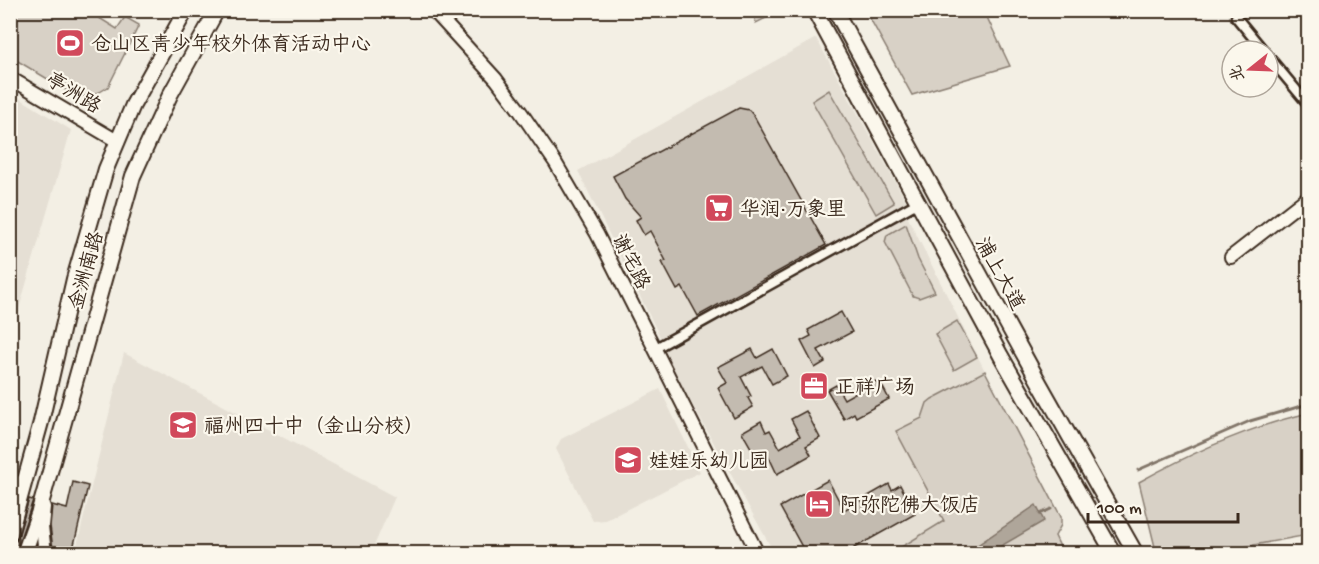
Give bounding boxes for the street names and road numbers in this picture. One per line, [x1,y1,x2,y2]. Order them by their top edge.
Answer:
street label: 亭洲路 [41,68,106,121]
street label: 金洲南路 [64,228,111,313]
street label: 谢宅路 [605,230,655,295]
street label: 浦上大道 [968,233,1029,315]

